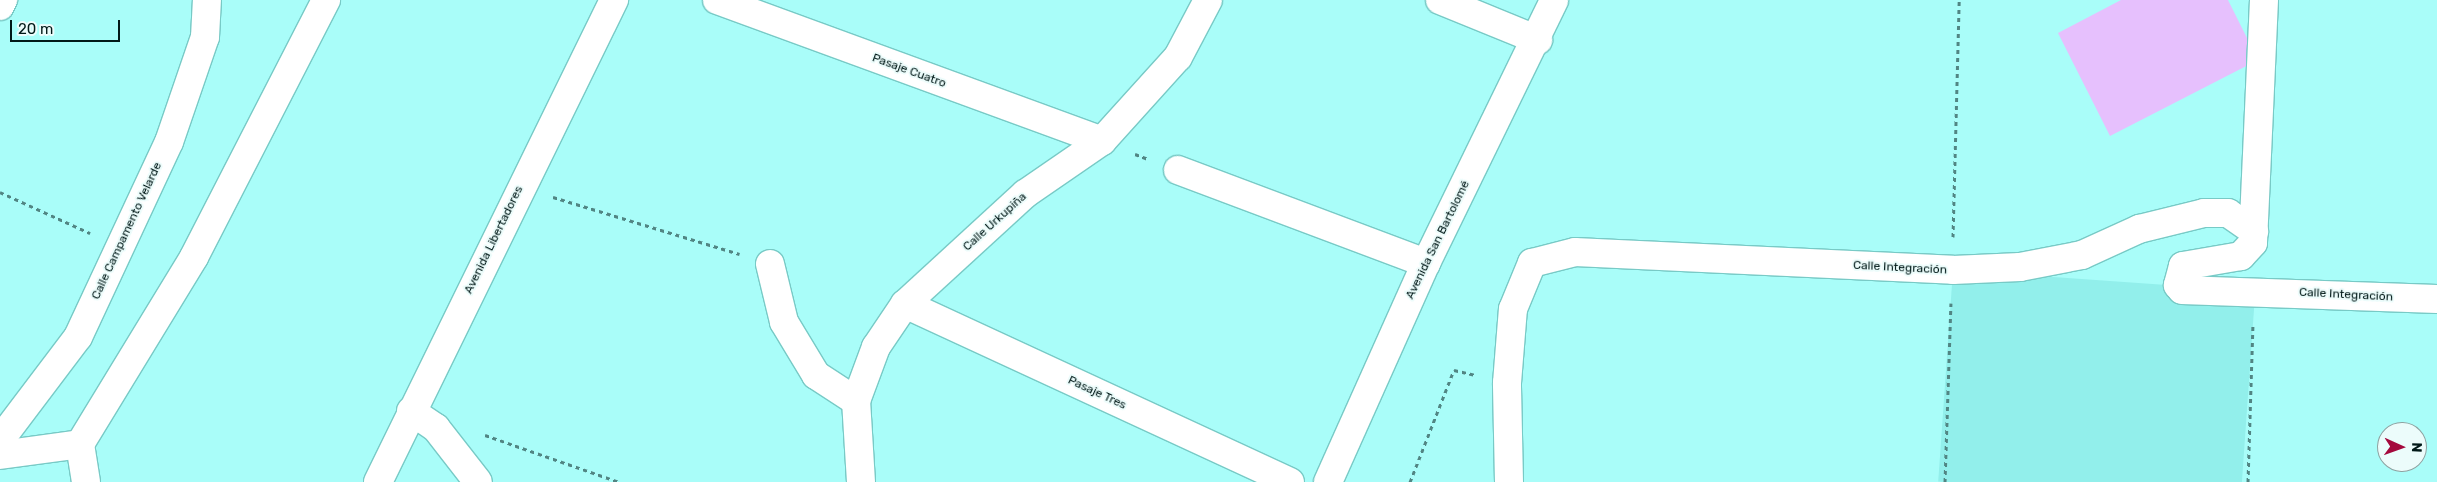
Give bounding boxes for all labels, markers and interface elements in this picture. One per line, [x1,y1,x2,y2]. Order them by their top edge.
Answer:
scale bar [12,10,122,42]
text: 20 m [18,20,53,38]
street label: Pasaje Cuatro [870,51,948,91]
street label: Calle Campamento Velarde [89,160,165,302]
street label: Avenida San Bartolomé [1403,178,1473,302]
street label: Avenida Libertadores [462,184,526,296]
street label: Calle Urkupiña [960,190,1030,254]
street label: Calle Integración [1853,258,1947,278]
street label: Calle Integración [2299,285,2393,305]
street label: Pasaje Tres [1065,373,1129,413]
north arrow [2377,422,2427,472]
text: N [2408,442,2425,453]

